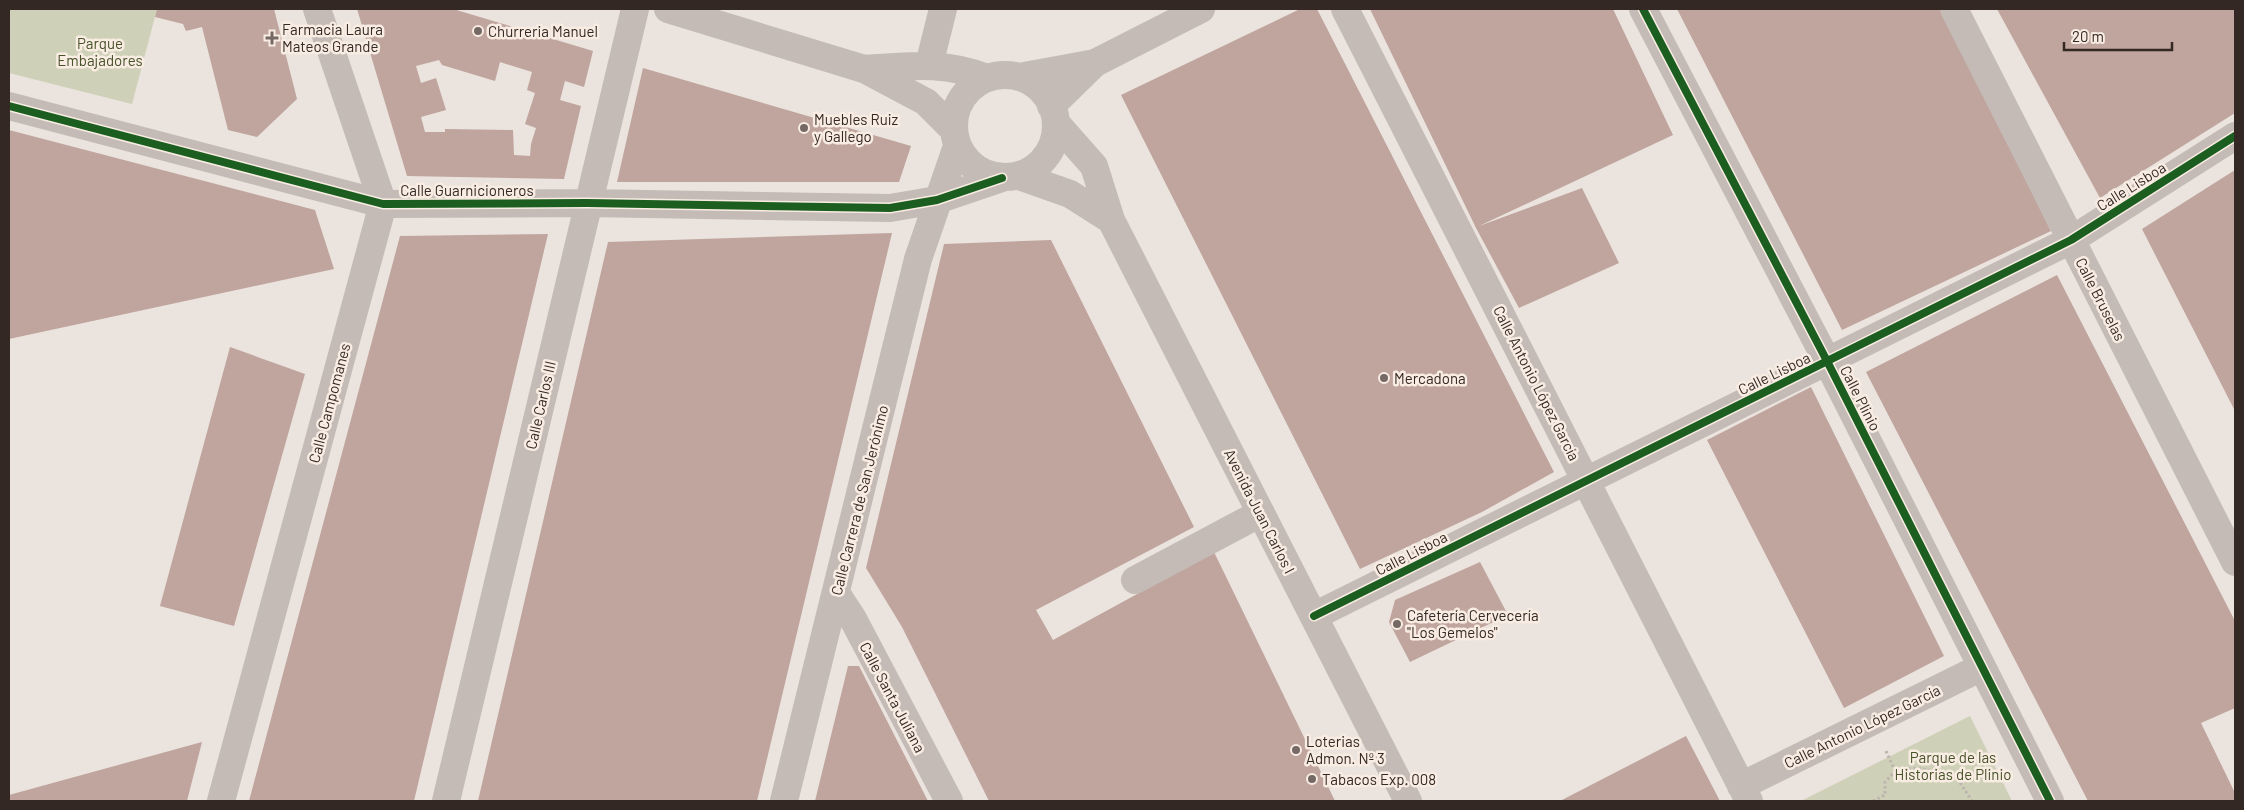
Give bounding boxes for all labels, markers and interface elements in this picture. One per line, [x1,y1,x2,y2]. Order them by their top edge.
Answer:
place label: Farmacia Laura Mateos Grande [282,20,383,55]
scale bar [2064,20,2172,52]
place label: Churreria Manuel [488,22,598,40]
marker: Churreria Manuel [472,25,484,37]
text: 20 m [2072,27,2104,45]
marker: Farmacia Laura Mateos Grande [266,32,278,44]
park label: Parque Embajadores [57,34,143,69]
place label: Muebles Ruiz y Gallego [814,110,899,145]
marker: Muebles Ruiz y Gallego [798,122,810,134]
street label: Calle Lisboa [2093,158,2169,214]
street label: Calle Guarnicioneros [400,181,534,199]
street label: Calle Bruselas [2072,254,2130,344]
street label: Calle Antonio López García [1490,303,1584,463]
street label: Calle Campomanes [304,341,354,465]
street label: Calle Lisboa [1735,348,1813,398]
street label: Calle Carlos III [521,359,559,451]
street label: Calle Plinio [1837,362,1885,434]
place label: Mercadona [1394,369,1466,387]
marker: Mercadona [1378,372,1390,384]
street label: Calle Carrera de San Jerónimo [827,403,891,597]
street label: Avenida Juan Carlos I [1221,446,1299,576]
street label: Calle Lisboa [1372,527,1450,579]
place label: Cafetería Cervecería "Los Gemelos" [1407,606,1539,641]
marker: Cafetería Cervecería "Los Gemelos" [1391,618,1403,630]
street label: Calle Santa Juliana [856,639,930,755]
street label: Calle Antonio López García [1781,680,1943,772]
place label: Loterias Admon. Nº 3 [1306,732,1385,767]
marker: Loterias Admon. Nº 3 [1290,744,1302,756]
park label: Parque de las Historias de Plinio [1895,748,2011,783]
place label: Tabacos Exp. 008 [1322,770,1436,788]
marker: Tabacos Exp. 008 [1306,773,1318,785]

